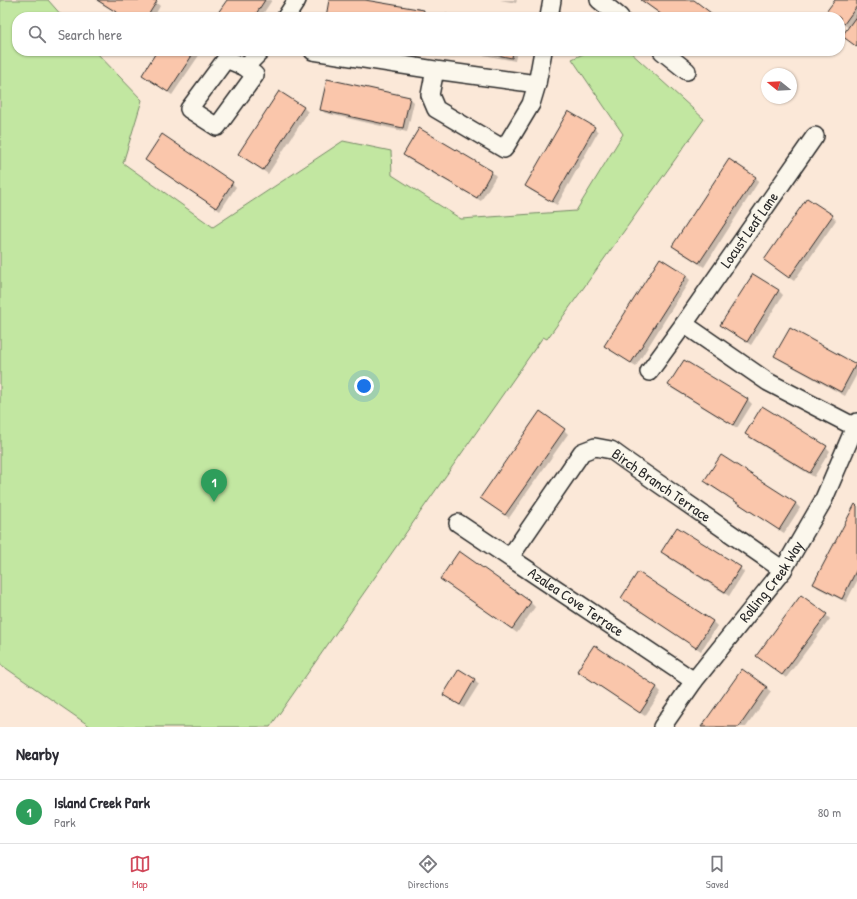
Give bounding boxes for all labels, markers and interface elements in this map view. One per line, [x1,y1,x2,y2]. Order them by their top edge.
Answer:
search box [12,12,845,56]
icon: search [26,23,48,45]
text: Search here [58,24,122,45]
north arrow [761,68,797,104]
street label: Locust Leaf Lane [715,187,783,272]
your location [354,376,374,396]
street label: Birch Branch Terrace [608,443,715,527]
pin: 1 [201,469,227,502]
street label: Rolling Creek Way [734,537,808,627]
street label: Azalea Cove Terrace [524,562,628,641]
text: Nearby [16,742,59,765]
text: Island Creek Park [54,792,150,813]
text: 1 [27,803,31,821]
text: 80 m [818,803,841,821]
text: Park [54,813,76,831]
tab: Map [129,853,151,891]
tab: Directions [408,853,449,891]
tab: Saved [706,853,728,891]

